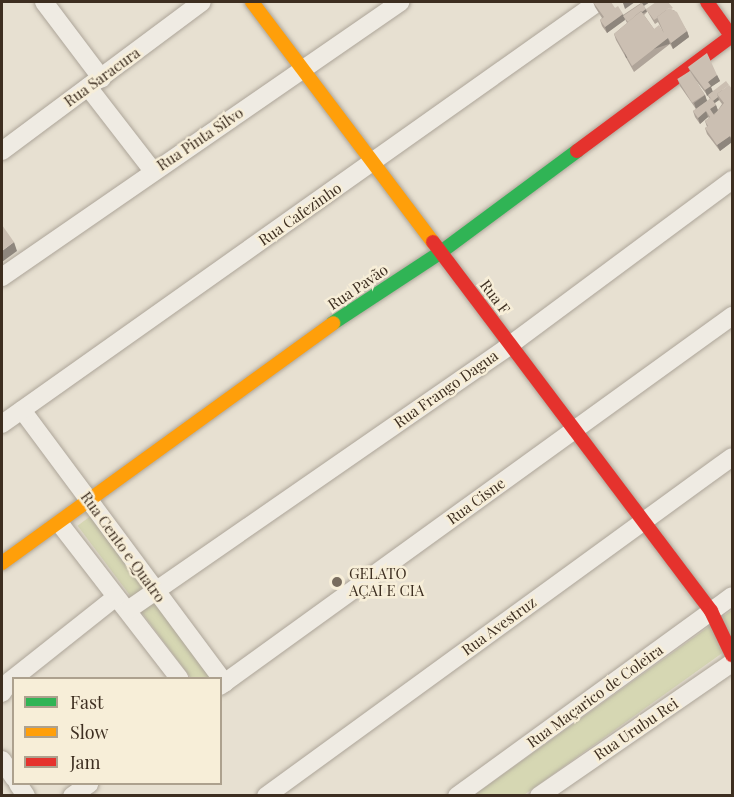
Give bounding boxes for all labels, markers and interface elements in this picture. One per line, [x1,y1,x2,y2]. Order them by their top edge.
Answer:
street label: Rua Saracura [61,43,143,111]
street label: Rua Pinta Silvo [153,103,247,175]
street label: Rua Cafezinho [255,179,345,249]
street label: Rua Pavão [325,260,391,314]
street label: Rua F [476,276,514,318]
street label: Rua Frango Dagua [390,346,502,432]
street label: Rua Cisne [443,474,509,528]
street label: Rua Cento e Quatro [77,488,169,606]
place label: GELATO AÇAI E CIA [349,564,424,599]
marker: GELATO AÇAI E CIA [330,575,344,589]
street label: Rua Avestruz [458,593,540,659]
street label: Rua Maçarico de Coleira [523,641,667,751]
legend [12,677,222,785]
text: Fast [70,690,103,714]
street label: Rua Urubu Rei [590,694,682,764]
text: Slow [70,720,108,744]
text: Jam [70,750,100,774]

